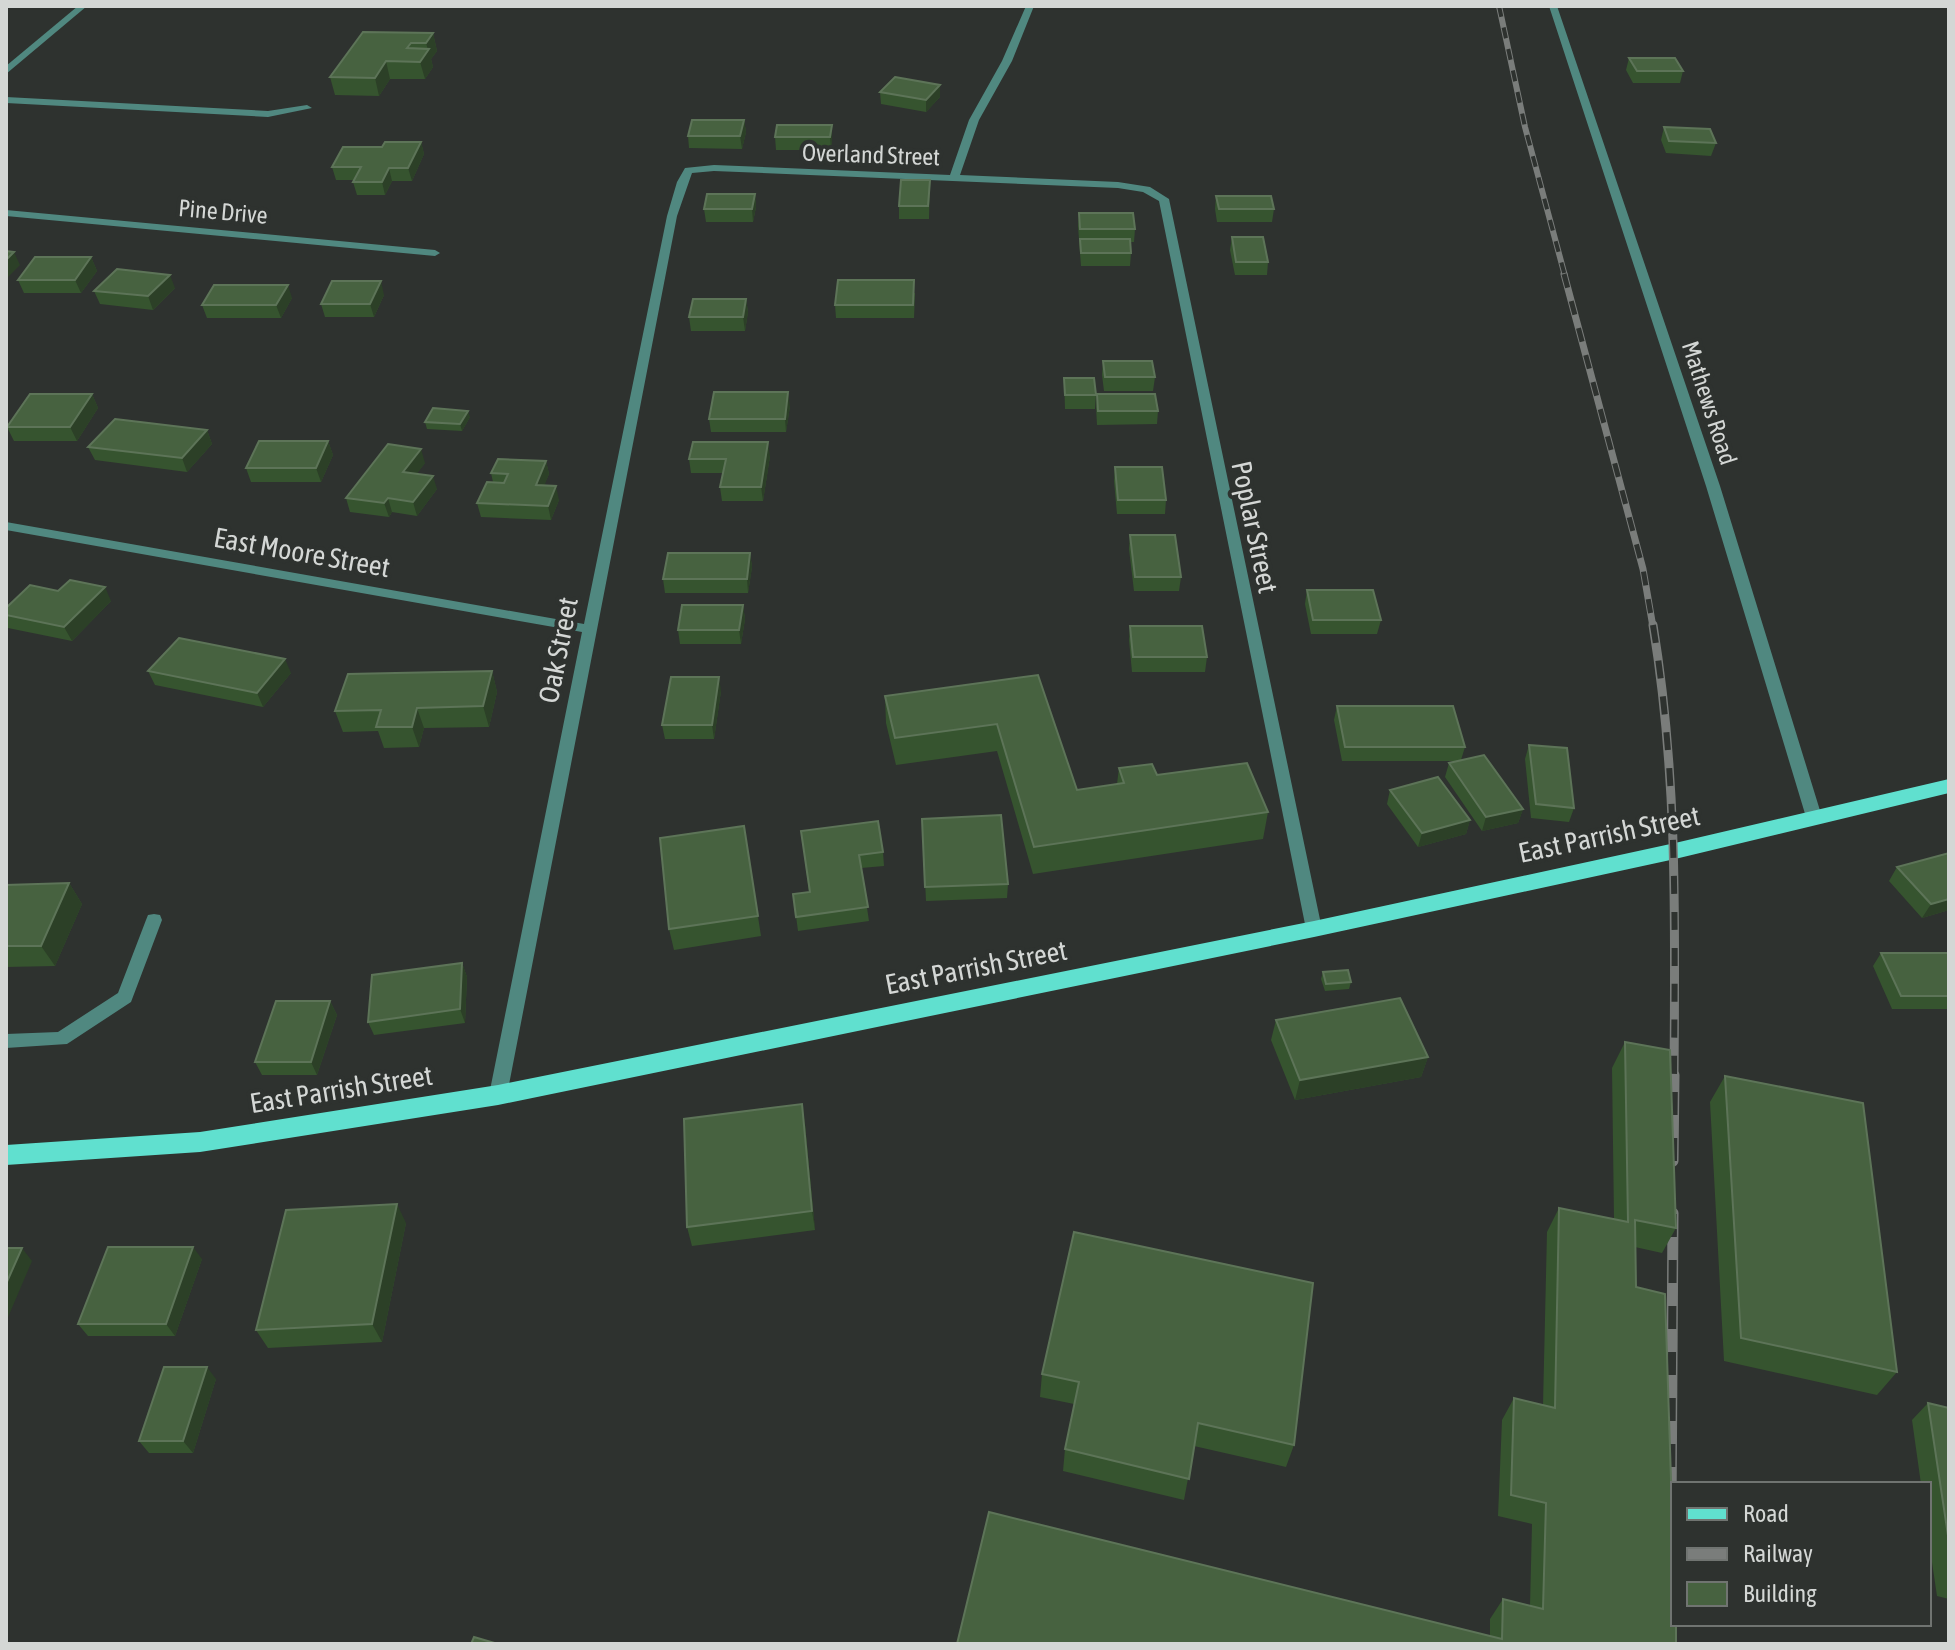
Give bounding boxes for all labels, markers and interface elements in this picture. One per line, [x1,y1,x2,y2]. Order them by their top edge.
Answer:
street label: Overland Street [802,139,941,170]
street label: Pine Drive [177,194,269,229]
street label: Mathews Road [1677,338,1742,468]
street label: Poplar Street [1225,458,1285,596]
street label: East Moore Street [212,521,392,583]
street label: Oak Street [532,594,584,706]
street label: East Parrish Street [1515,799,1703,869]
street label: East Parrish Street [882,934,1070,1000]
street label: East Parrish Street [247,1059,435,1119]
legend [1671,1482,1931,1626]
text: Road [1743,1500,1789,1527]
text: Railway [1743,1540,1813,1567]
text: Building [1743,1580,1817,1607]

